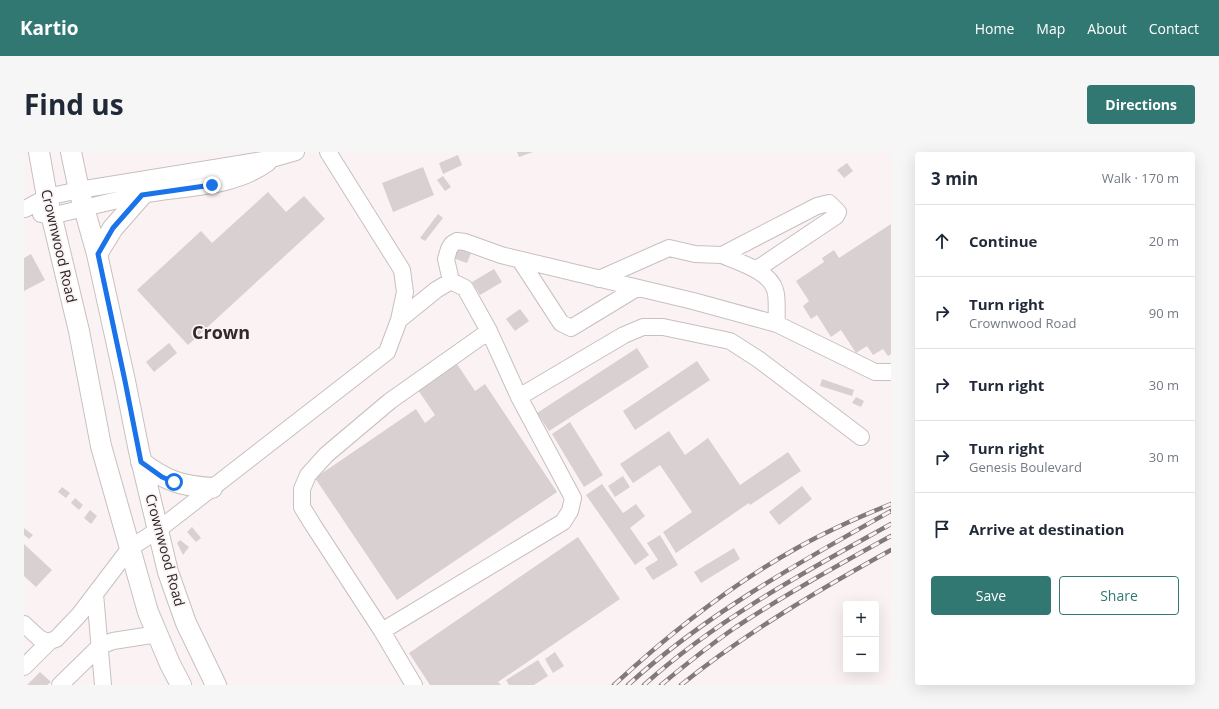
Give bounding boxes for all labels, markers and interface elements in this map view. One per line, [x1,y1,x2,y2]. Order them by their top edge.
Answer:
text: Kartio [20,15,79,41]
text: Home [975,19,1014,38]
text: Map [1036,19,1065,38]
text: About [1087,19,1127,38]
text: Contact [1149,19,1199,38]
text: Find us [24,85,124,123]
button: Directions [1087,85,1195,124]
text: 3 min [931,167,978,190]
text: Walk · 170 m [1102,169,1179,187]
route end [203,176,221,194]
street label: Crownwood Road [37,187,82,304]
icon: ahead [931,230,953,252]
text: Continue [969,231,1037,251]
text: 20 m [1149,232,1179,250]
text: Turn right [969,294,1044,314]
icon: right [931,302,953,324]
text: 90 m [1149,304,1179,322]
text: Crownwood Road [969,314,1076,332]
district label: Crown [192,320,250,344]
icon: right [931,374,953,396]
text: Turn right [969,375,1044,395]
text: 30 m [1149,376,1179,394]
text: Turn right [969,438,1044,458]
icon: right [931,446,953,468]
text: 30 m [1149,448,1179,466]
text: Genesis Boulevard [969,458,1082,476]
route start [165,473,183,491]
street label: Crownwood Road [141,492,190,608]
icon: arrive [931,518,953,540]
text: Arrive at destination [969,519,1124,539]
button: Save [931,576,1051,615]
button: Share [1059,576,1179,615]
map controls [843,601,879,673]
button: + [843,601,879,637]
button: − [843,637,879,673]

